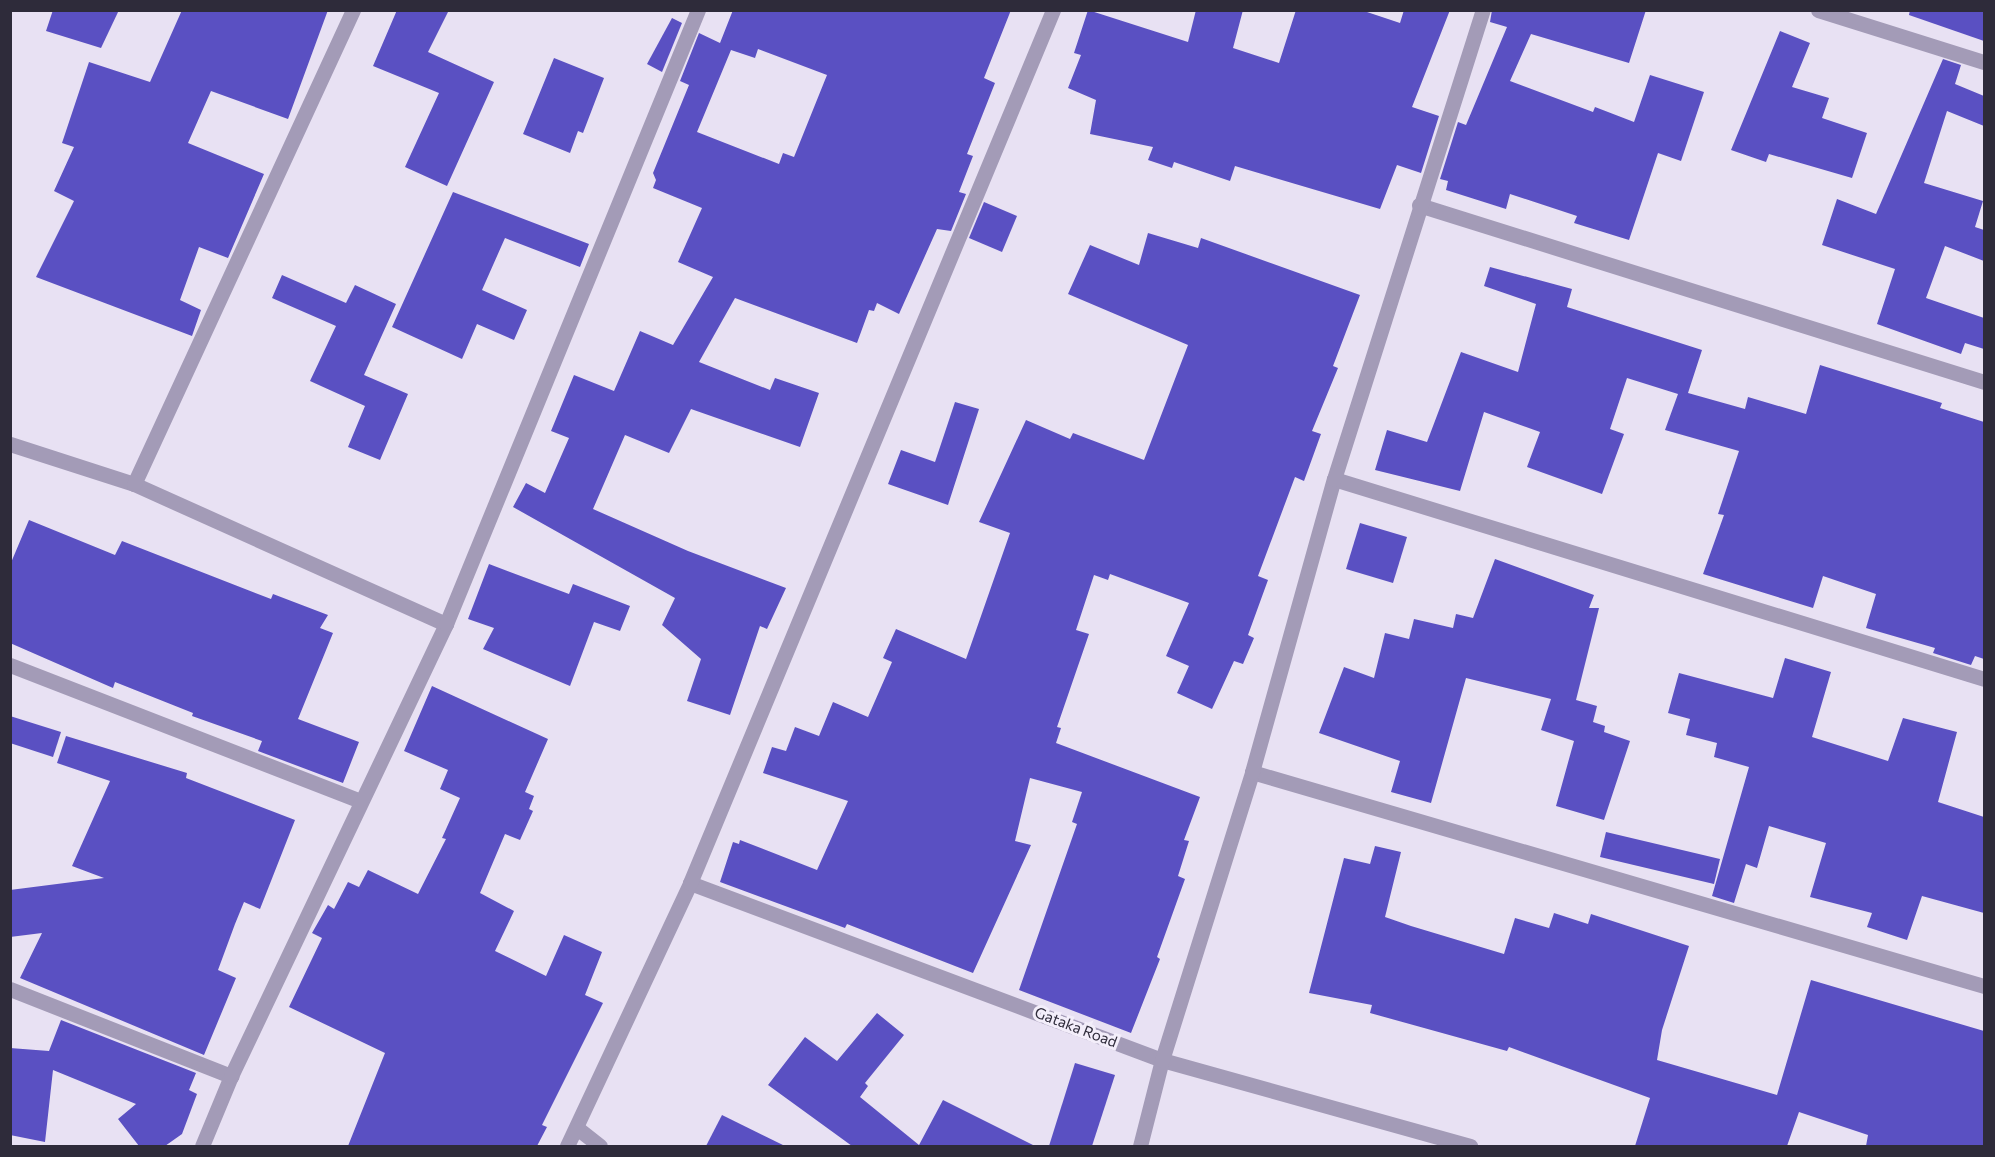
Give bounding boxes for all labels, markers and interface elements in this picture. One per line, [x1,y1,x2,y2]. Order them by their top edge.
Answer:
street label: Gataka Road [1032,1003,1120,1051]

